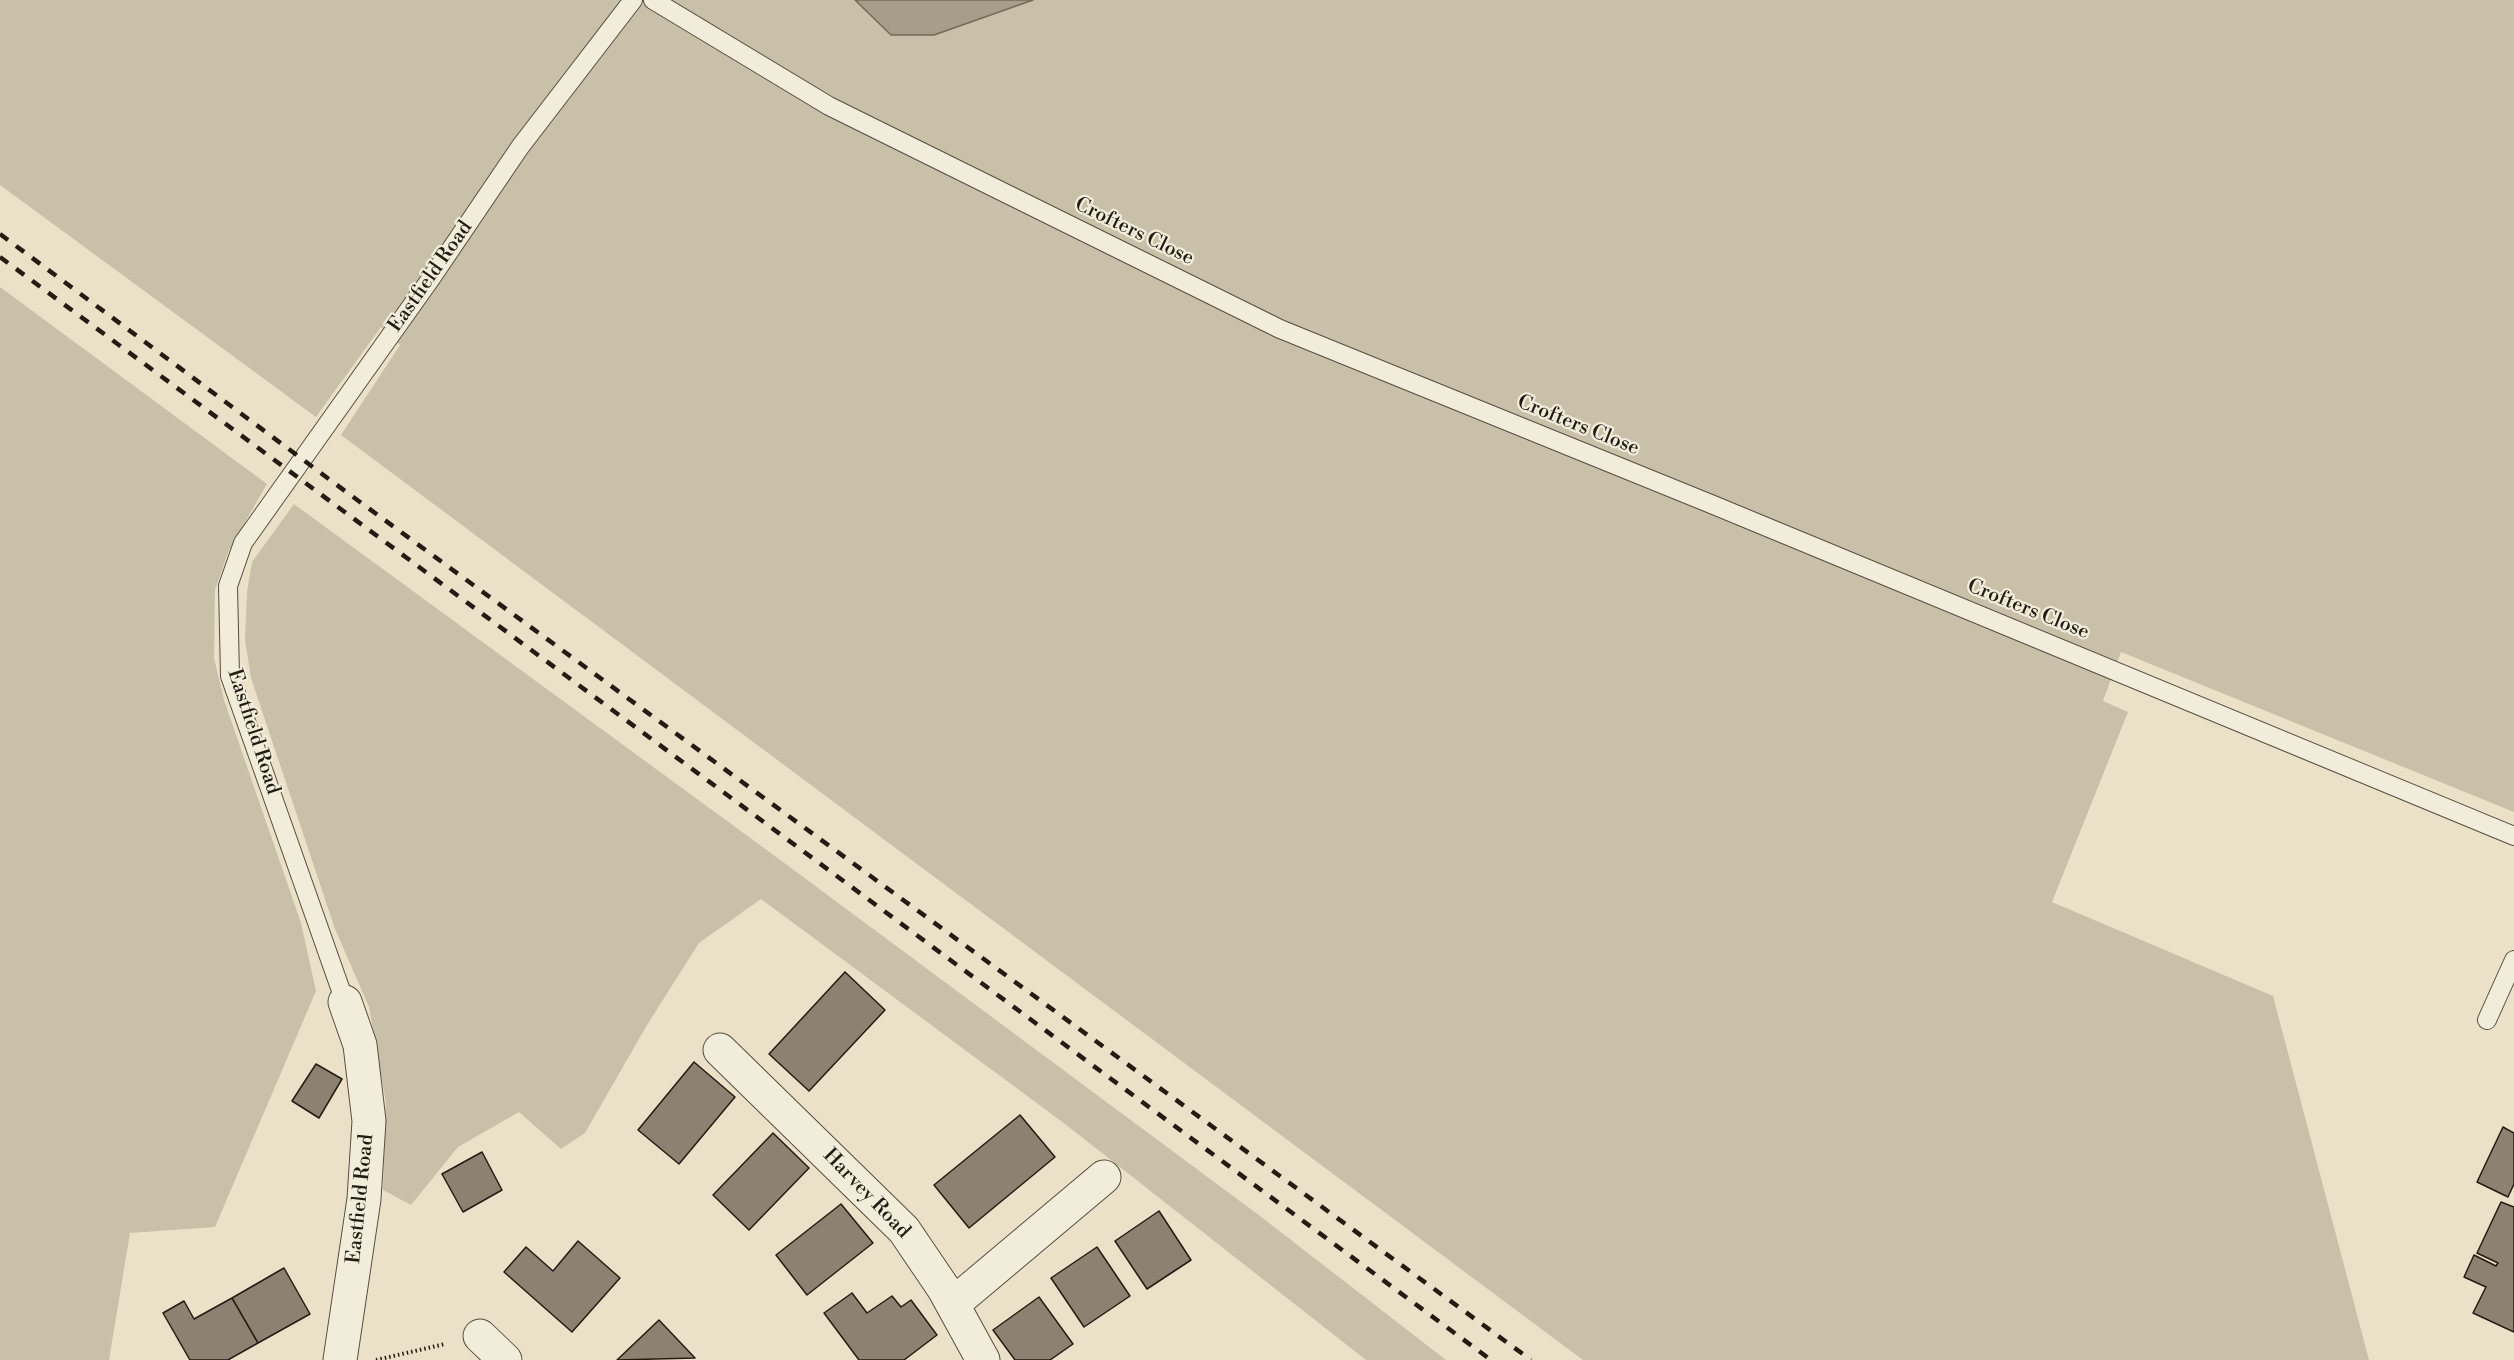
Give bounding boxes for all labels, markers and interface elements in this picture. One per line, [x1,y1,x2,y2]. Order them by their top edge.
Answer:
street label: Crofters Close [1071,193,1197,271]
street label: Eastfield Road [384,217,478,337]
street label: Crofters Close [1514,391,1642,461]
street label: Crofters Close [1964,575,2092,645]
street label: Eastfield Road [221,666,285,798]
street label: Eastfield Road [342,1133,380,1265]
street label: Harvey Road [817,1144,915,1244]

